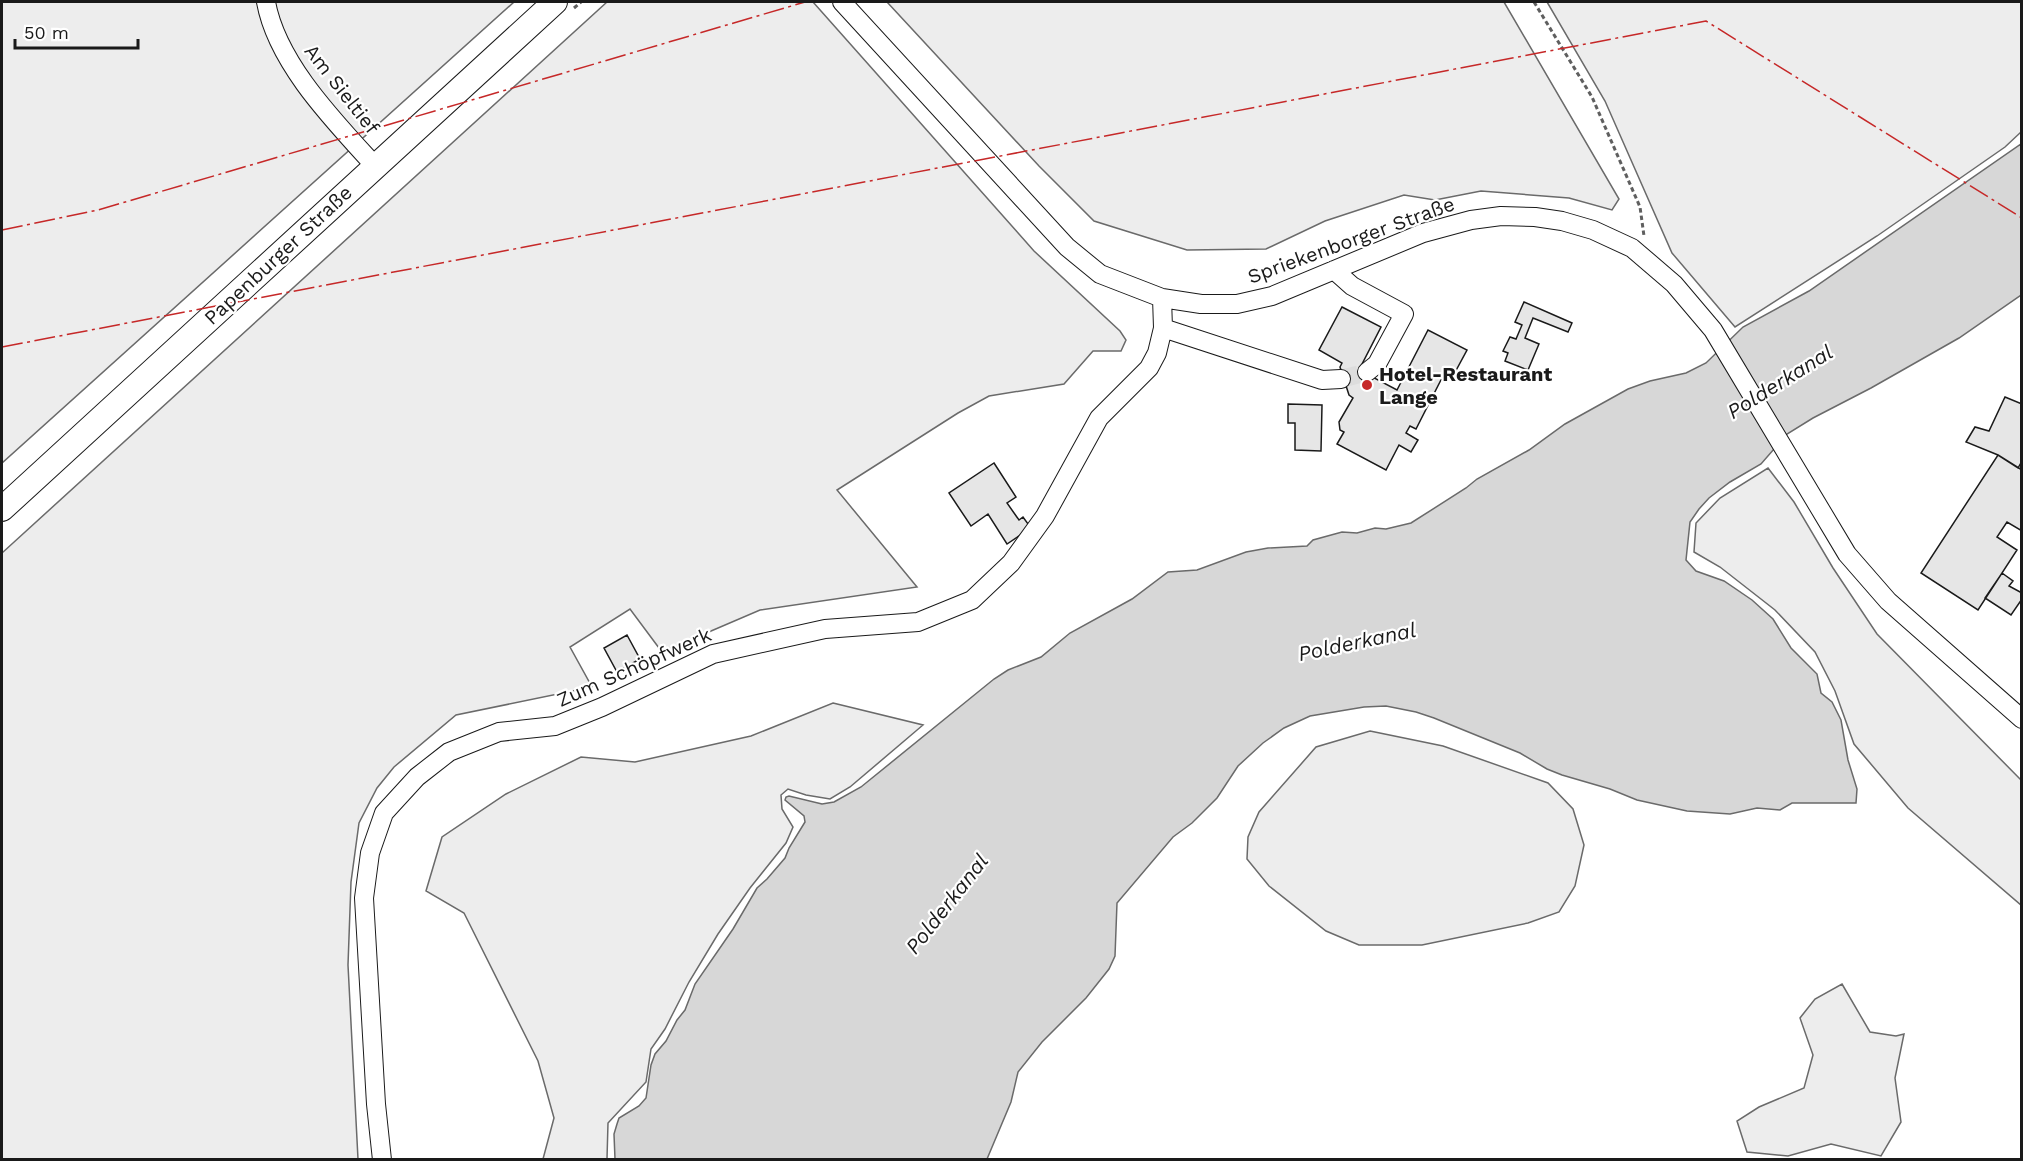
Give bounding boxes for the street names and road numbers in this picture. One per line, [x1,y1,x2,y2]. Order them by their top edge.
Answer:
street label: Am Sieltief [299,39,385,139]
street label: Papenburger Straße [199,180,357,330]
street label: Spriekenborger Straße [1244,191,1458,289]
street label: Zum Schöpfwerk [553,622,715,712]

